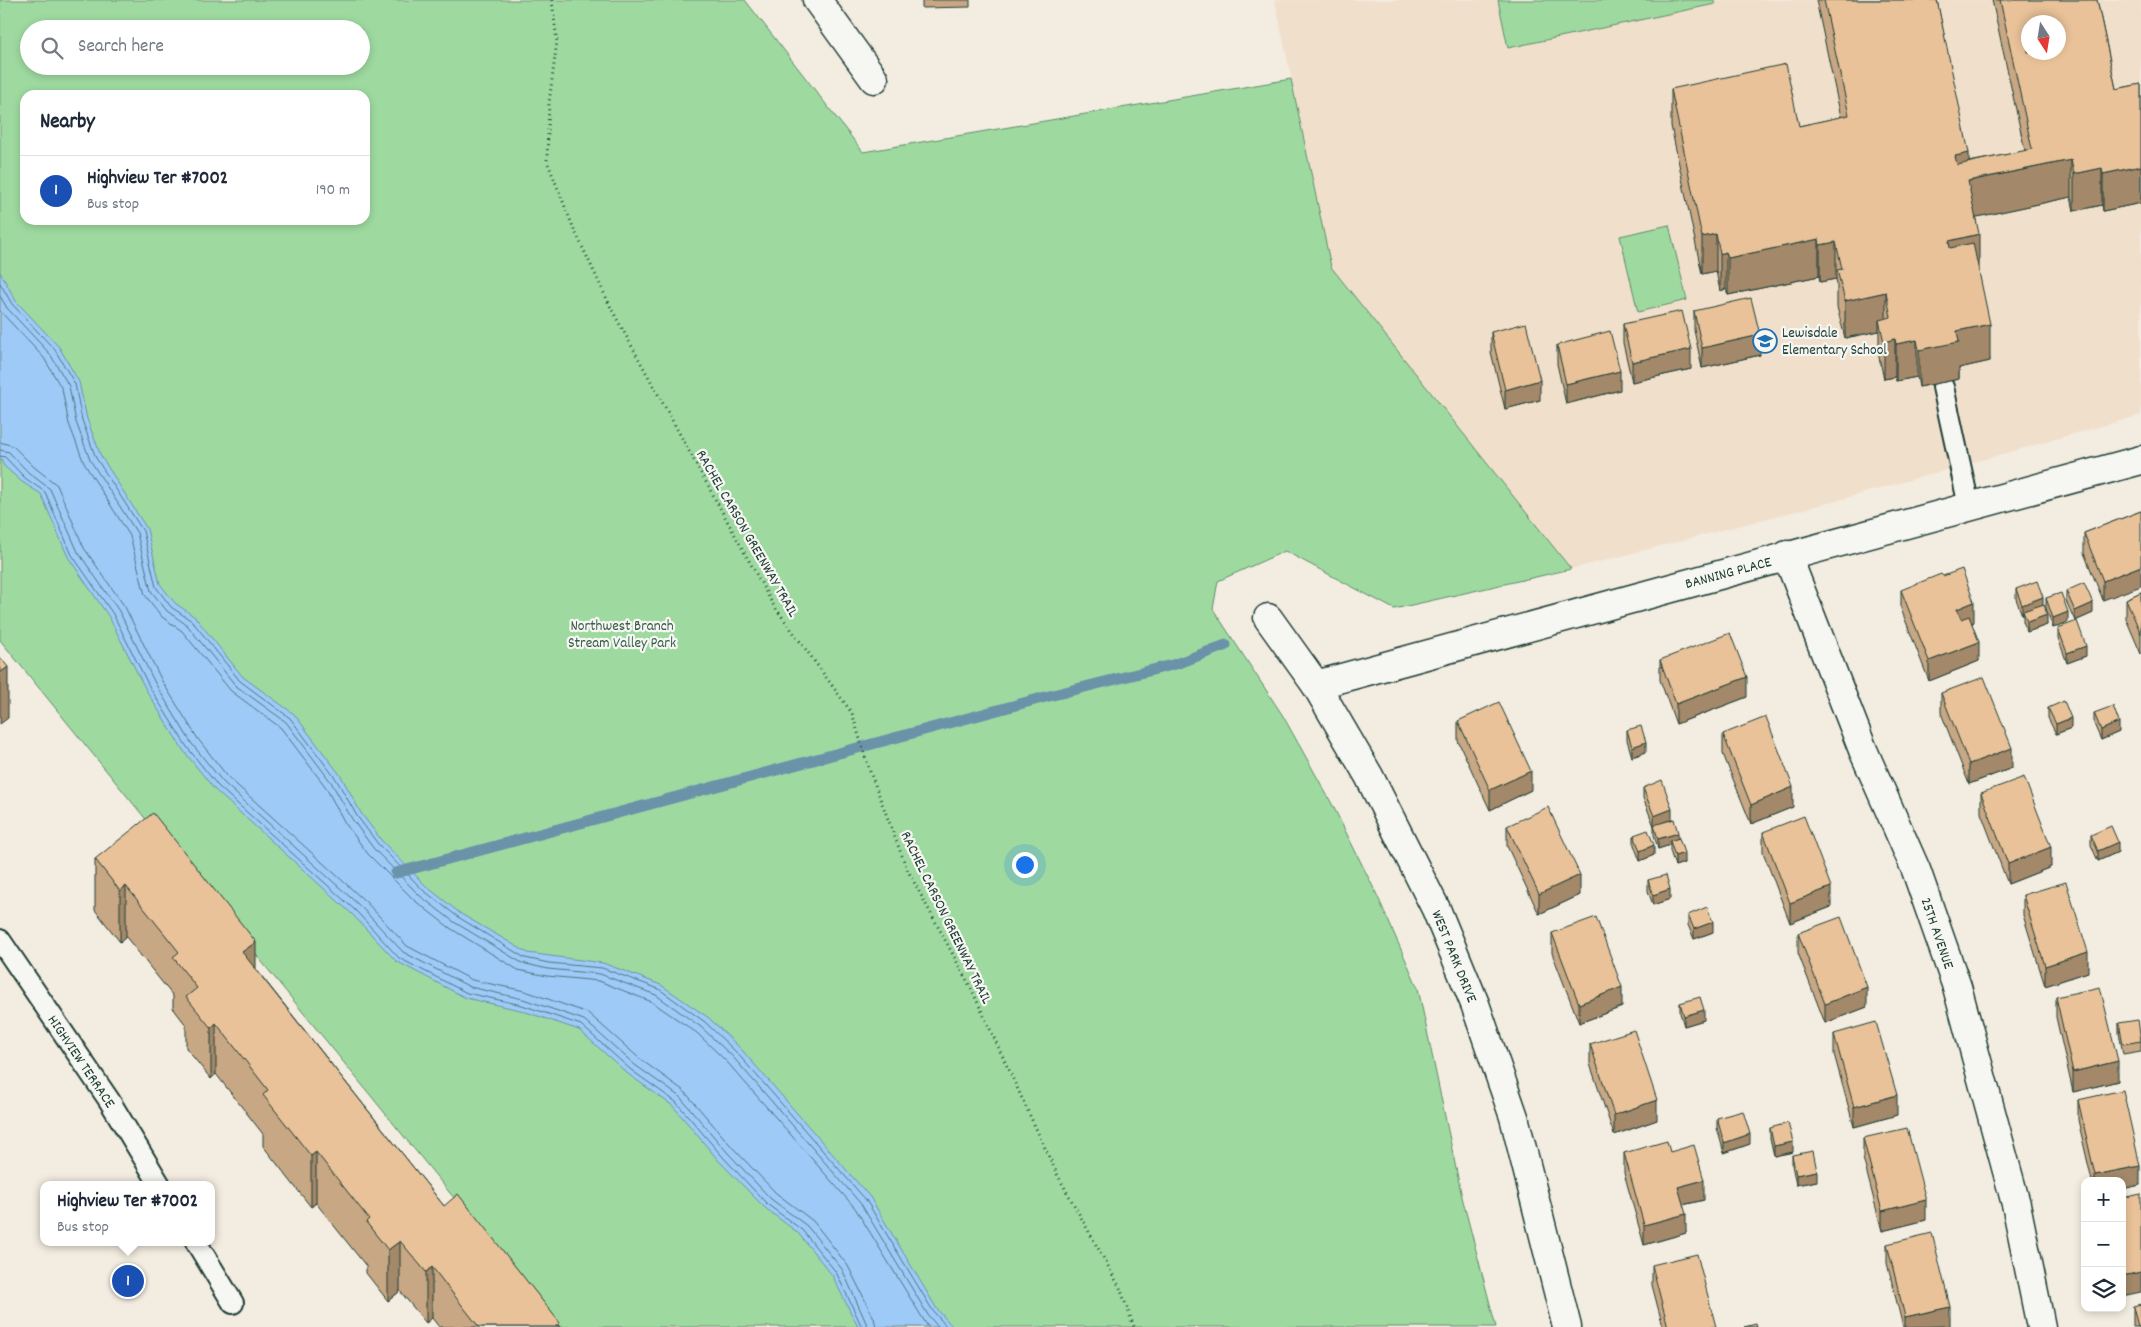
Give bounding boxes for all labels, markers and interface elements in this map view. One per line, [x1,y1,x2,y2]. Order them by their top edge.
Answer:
north arrow [2021,15,2066,60]
search box [20,20,370,75]
icon: search [38,34,66,62]
text: Search here [78,34,164,61]
text: Nearby [40,108,95,138]
text: Highview Ter #7002 [87,166,228,193]
text: 1 [54,179,58,202]
text: 190 m [316,179,350,202]
text: Bus stop [87,193,139,216]
place label: Lewisdale Elementary School [1782,323,1887,362]
school or university icon: Lewisdale Elementary School [1752,328,1778,354]
street label: RACHEL CARSON GREENWAY TRAIL [689,446,803,622]
street label: BANNING PLACE [1683,552,1774,596]
park label: Northwest Branch Stream Valley Park [568,616,676,655]
street label: RACHEL CARSON GREENWAY TRAIL [894,828,997,1008]
your location [1012,852,1038,878]
street label: 25TH AVENUE [1914,895,1959,973]
street label: WEST PARK DRIVE [1425,907,1482,1006]
street label: HIGHVIEW TERRACE [41,1011,120,1113]
map controls [2081,1177,2126,1312]
button: + [2081,1177,2126,1222]
popup [40,1181,215,1246]
text: Highview Ter #7002 [57,1189,198,1216]
text: Bus stop [57,1216,109,1239]
button: − [2081,1222,2126,1267]
pin: 1 [112,1262,144,1300]
button: layers [2081,1267,2126,1312]

